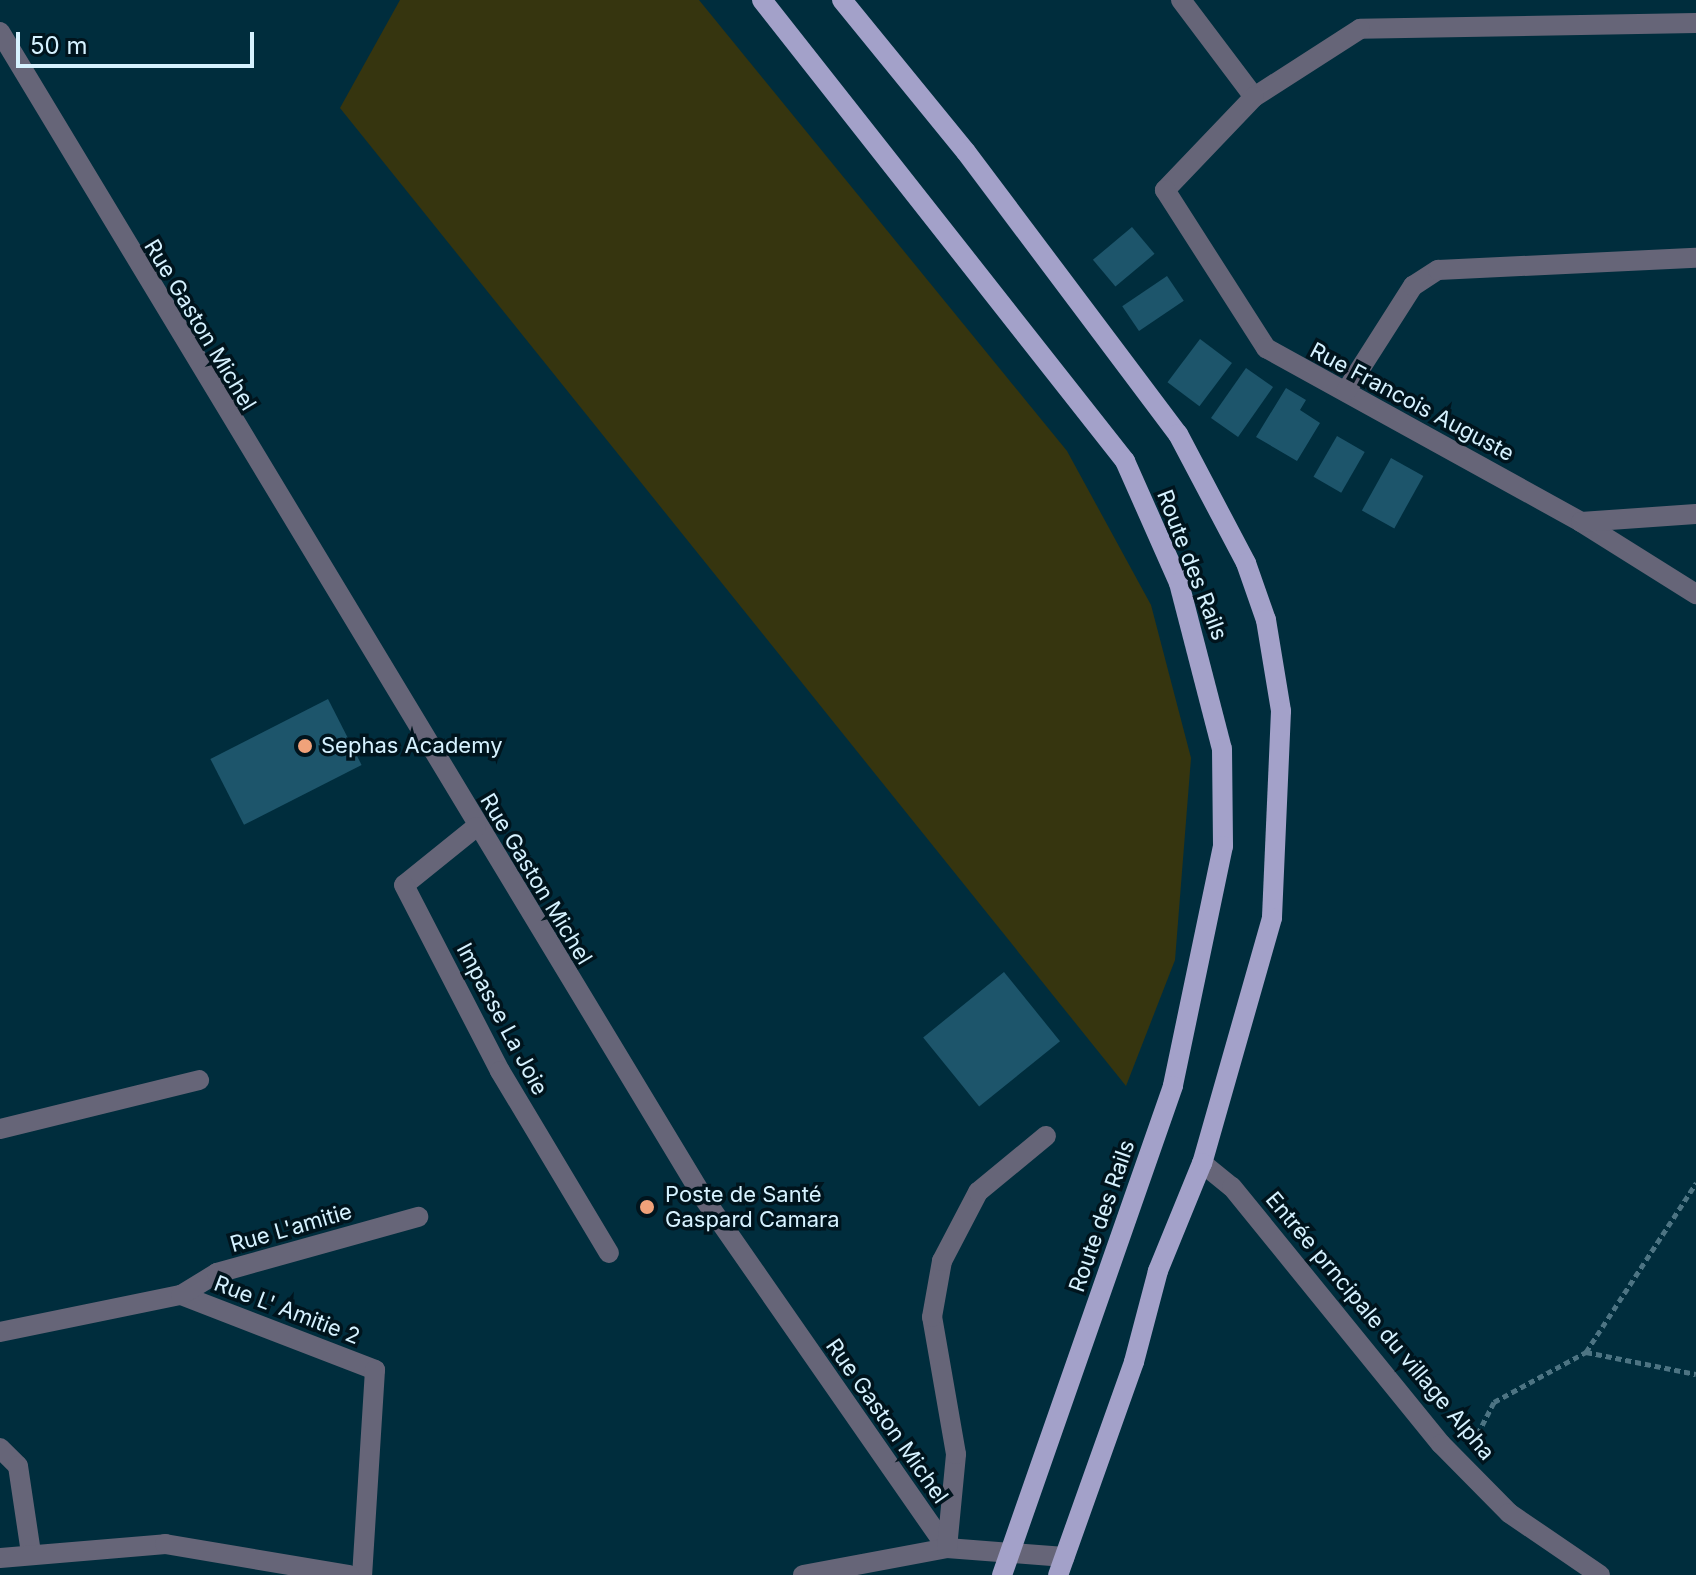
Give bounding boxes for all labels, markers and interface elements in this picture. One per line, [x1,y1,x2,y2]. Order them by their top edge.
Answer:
scale bar [20,16,258,66]
text: 50 m [30,31,88,60]
street label: Rue Gaston Michel [139,235,261,415]
street label: Rue Francois Auguste [1306,337,1518,467]
street label: Route des Rails [1151,486,1233,644]
place label: Sephas Academy [321,733,502,759]
marker: Sephas Academy [296,737,314,755]
street label: Rue Gaston Michel [475,789,597,969]
street label: Impasse La Joie [451,938,553,1100]
street label: Route des Rails [1064,1137,1140,1295]
place label: Poste de Santé Gaspard Camara [665,1181,840,1232]
street label: Entrée prncipale du village Alpha [1260,1187,1500,1465]
marker: Poste de Santé Gaspard Camara [636,1196,658,1218]
street label: Rue L'amitie [227,1198,355,1258]
street label: Rue L' Amitie 2 [210,1270,364,1350]
street label: Rue Gaston Michel [820,1334,954,1508]

